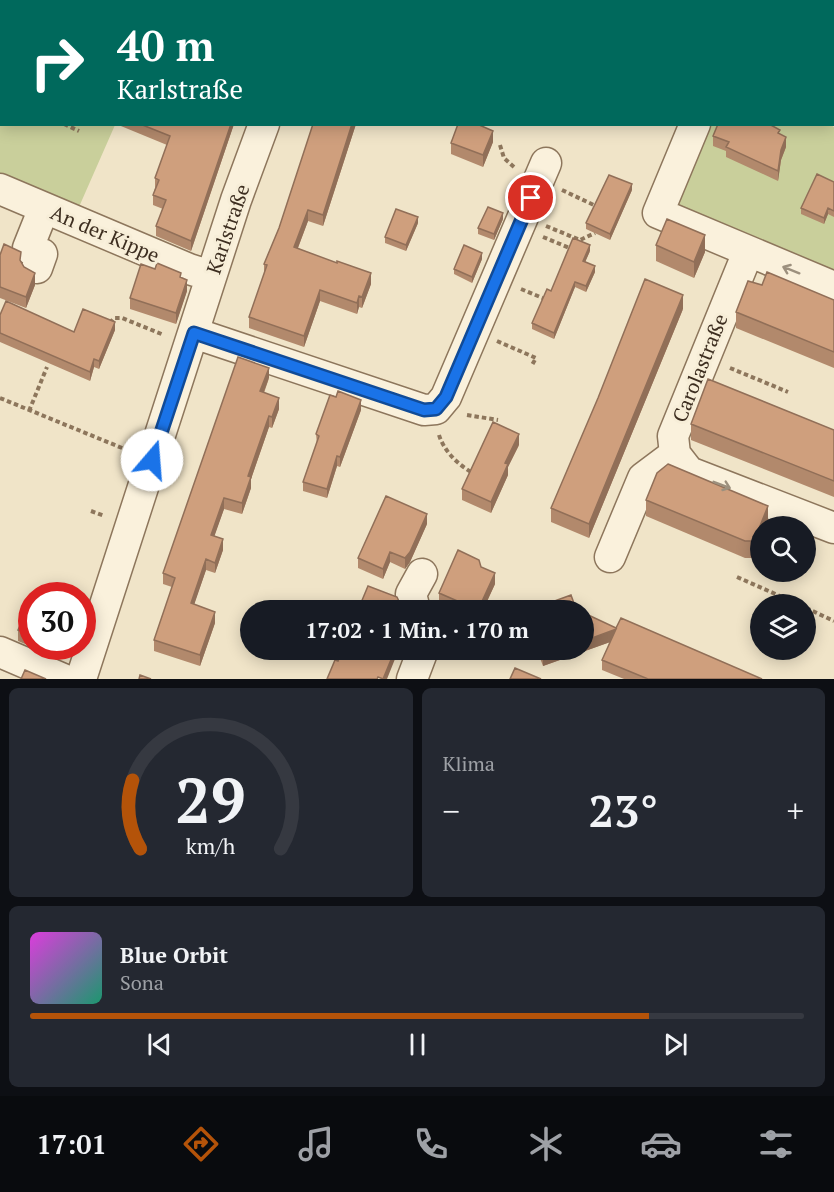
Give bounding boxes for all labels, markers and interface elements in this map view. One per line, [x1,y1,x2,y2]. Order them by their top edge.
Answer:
text: 40 m [117,17,215,73]
icon: right [18,24,96,102]
text: Karlstraße [117,71,243,107]
pin [505,172,556,223]
street label: Karlstraße [200,180,255,277]
icon: arrive [514,181,547,214]
street label: An der Kippe [47,198,164,269]
one-way arrow [782,264,800,275]
street label: Carolastraße [666,310,734,426]
position arrow [120,428,184,492]
one-way arrow [713,480,731,491]
map controls [750,516,816,660]
button: search [750,516,816,582]
speed limit sign: 30 [18,582,96,660]
button: layers [750,594,816,660]
text: 17:02 · 1 Min. · 170 m [305,615,529,644]
text: Klima [443,750,495,777]
text: 29 [175,758,246,841]
text: 23° [589,780,658,840]
text: − [443,789,460,832]
text: + [786,789,804,832]
text: km/h [186,833,236,861]
text: Blue Orbit [120,940,228,969]
text: Sona [120,969,164,996]
icon: previous [143,1028,176,1061]
icon: pause [401,1028,434,1061]
icon: next [659,1028,692,1061]
icon: directions [180,1123,222,1165]
icon: music [295,1123,337,1165]
icon: phone [410,1123,452,1165]
icon: climate [525,1123,567,1165]
icon: car [640,1123,682,1165]
icon: filters [755,1123,797,1165]
text: 17:01 [37,1126,107,1162]

